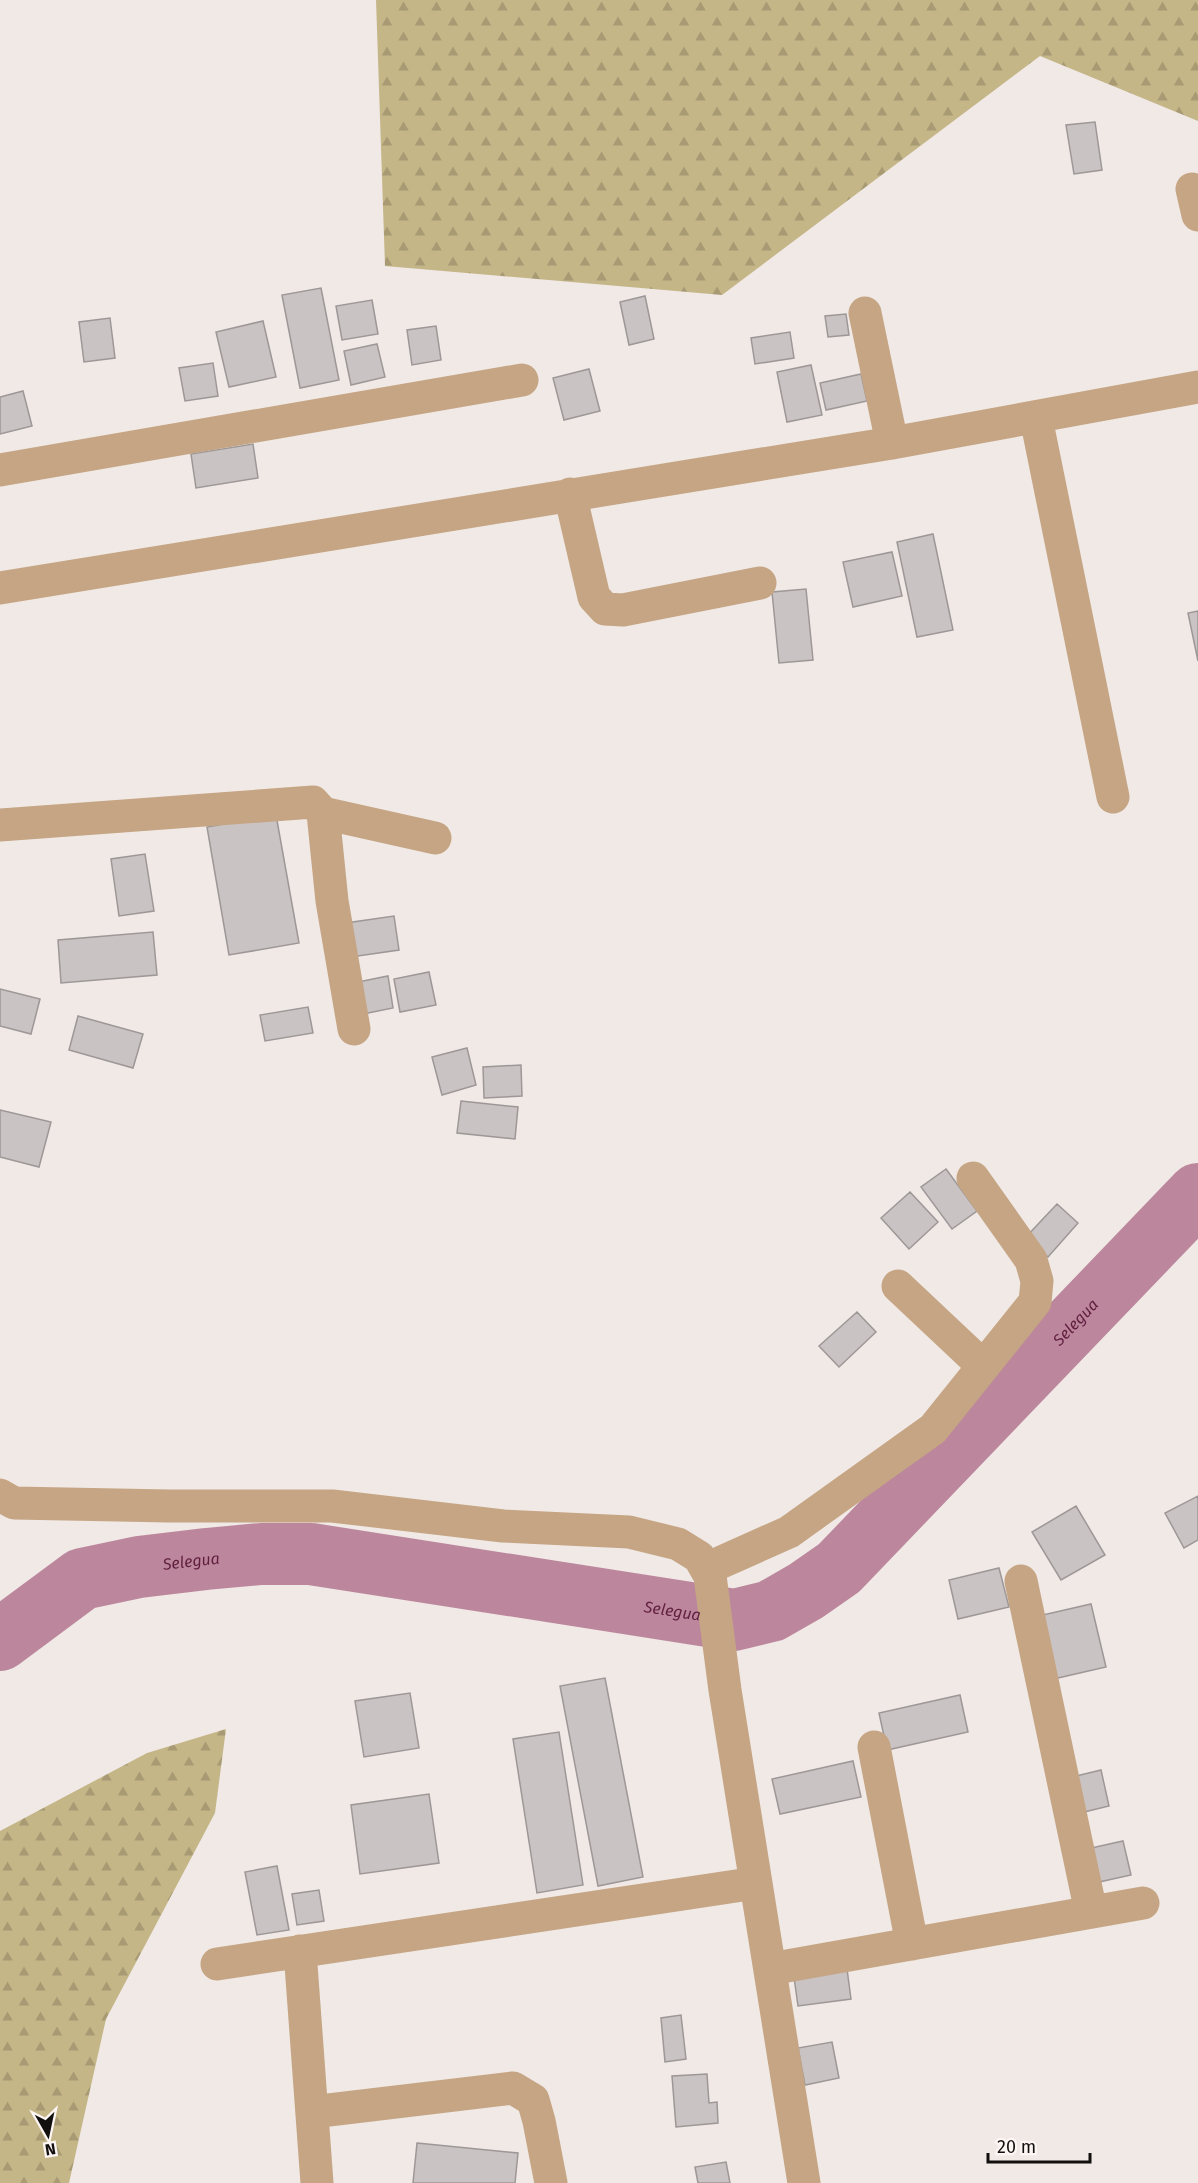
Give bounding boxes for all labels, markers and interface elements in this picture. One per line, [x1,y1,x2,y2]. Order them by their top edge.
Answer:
water label: Selegua [1048,1295,1102,1350]
water label: Selegua [161,1549,221,1574]
water label: Selegua [642,1597,702,1625]
north arrow [18,2105,78,2165]
scale bar [988,2126,1090,2164]
text: 20 m [997,2136,1036,2158]
text: N [44,2139,57,2160]

